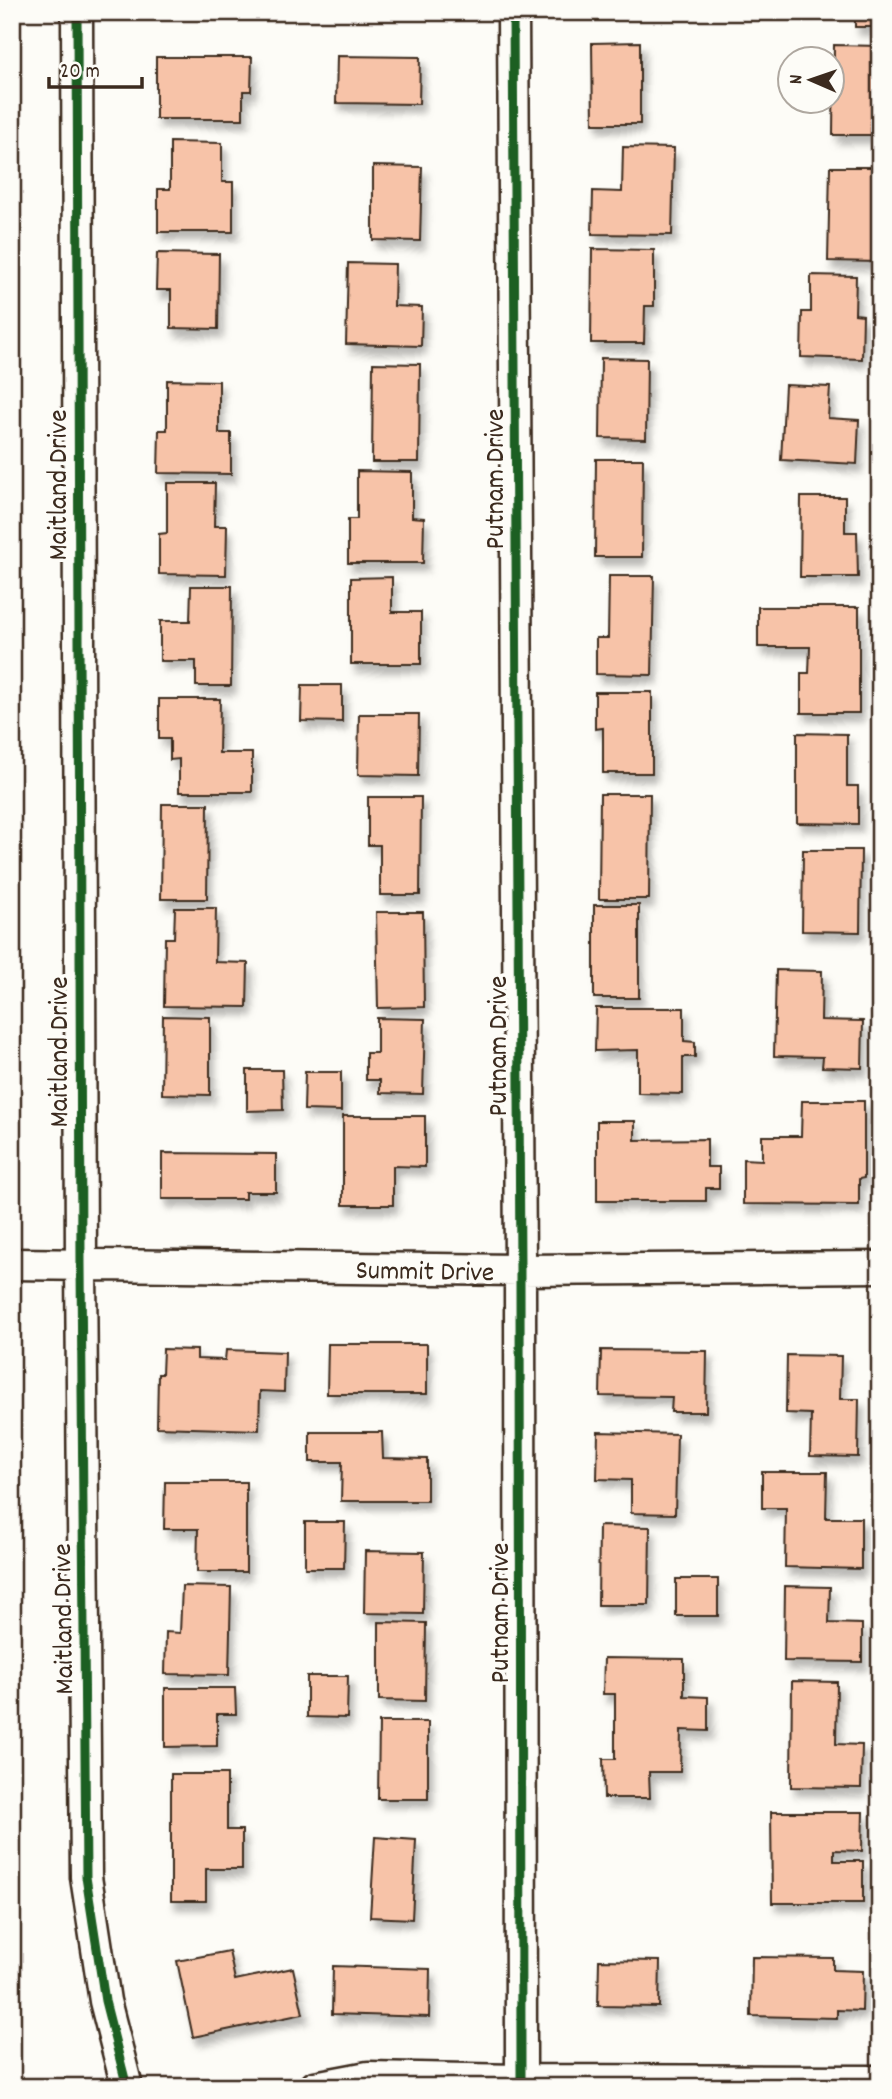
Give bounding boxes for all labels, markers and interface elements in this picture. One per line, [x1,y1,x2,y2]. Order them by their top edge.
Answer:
scale bar [49,46,142,90]
north arrow [776,46,846,116]
text: 20 m [60,58,100,88]
text: N [784,74,811,85]
street label: Maitland Drive [41,409,81,561]
street label: Putnam Drive [478,409,518,549]
street label: Maitland Drive [42,976,82,1128]
street label: Putnam Drive [481,976,521,1116]
street label: Summit Drive [355,1253,495,1295]
street label: Maitland Drive [45,1543,87,1695]
street label: Putnam Drive [483,1543,523,1683]

